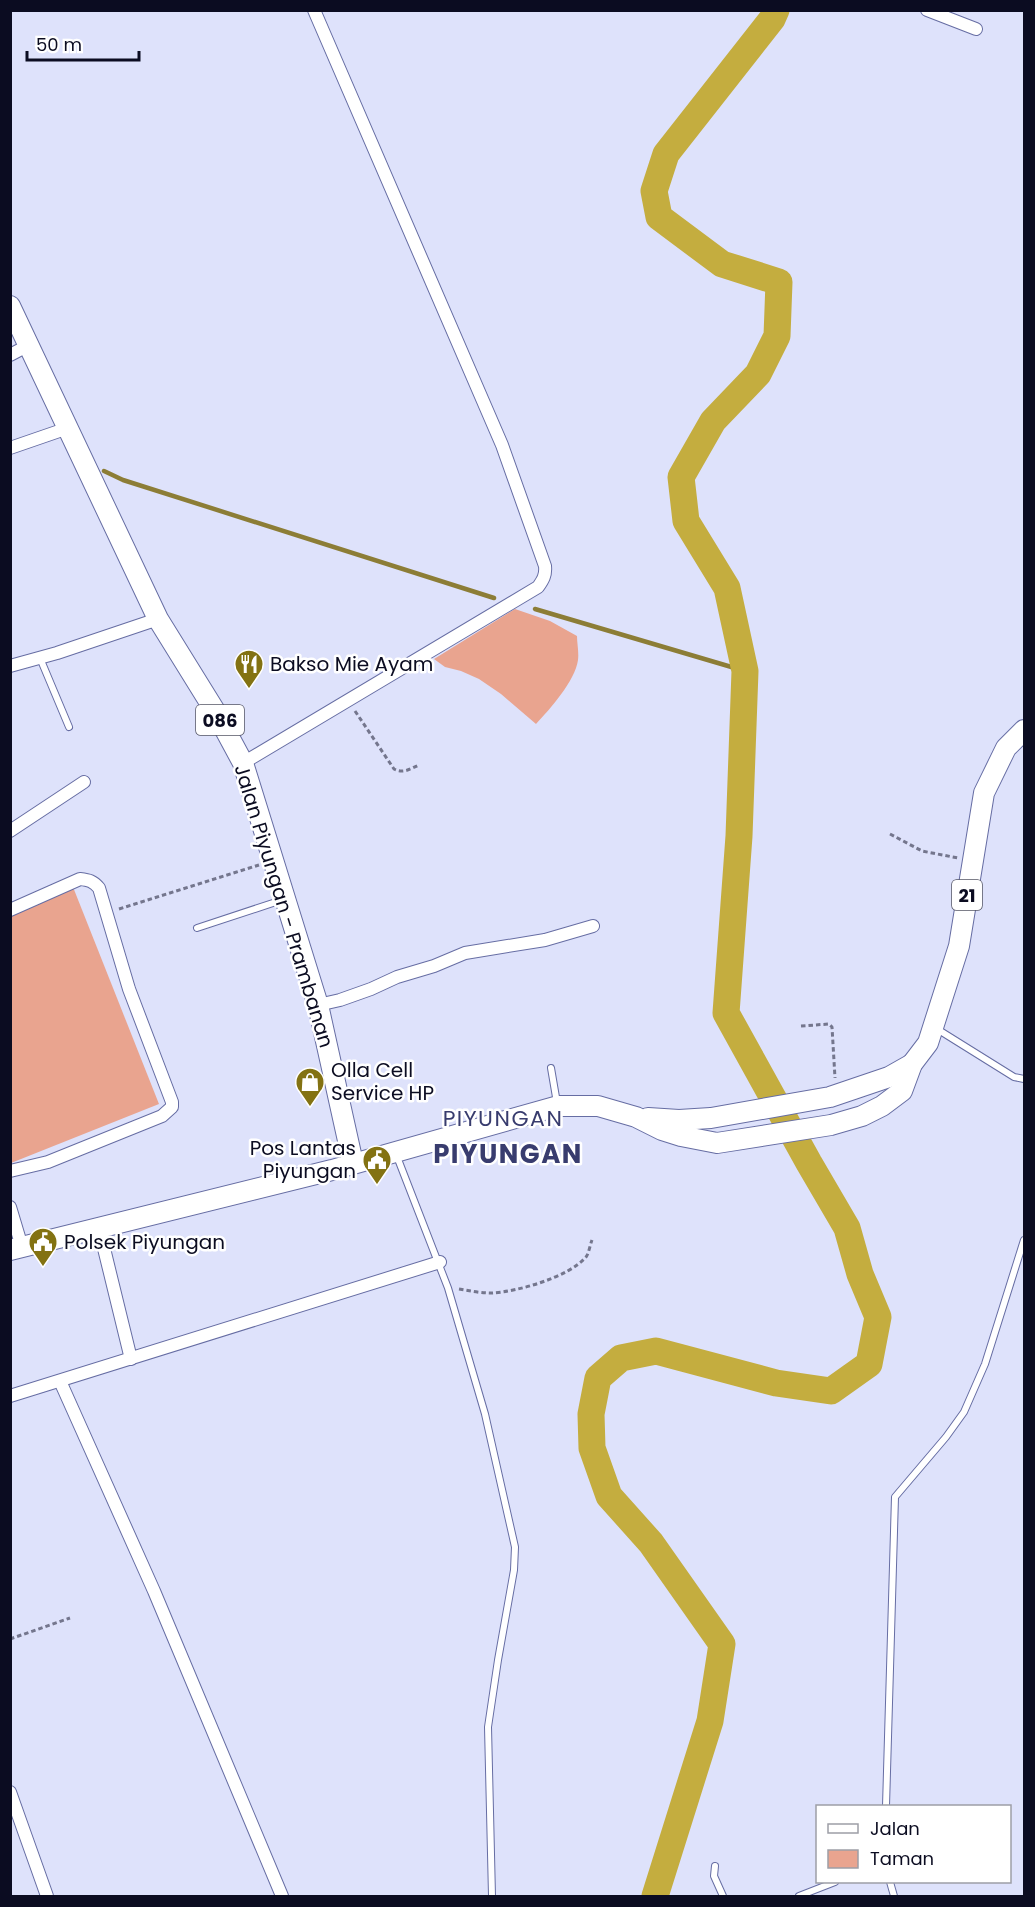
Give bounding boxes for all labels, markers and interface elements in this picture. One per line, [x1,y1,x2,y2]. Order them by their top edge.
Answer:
scale bar [27,24,140,62]
text: 50 m [36,32,82,57]
restaurant icon: Bakso Mie Ayam [233,648,265,690]
place label: Bakso Mie Ayam [270,650,433,678]
road number: 086 [196,705,244,735]
street label: Jalan Piyungan - Prambanan [227,761,341,1051]
road number: 21 [952,880,982,910]
place label: Olla Cell Service HP [331,1056,434,1107]
shop icon: Olla Cell Service HP [294,1066,326,1108]
district label: PIYUNGAN [443,1103,563,1134]
place label: Pos Lantas Piyungan [250,1134,356,1185]
district label: PIYUNGAN [433,1136,583,1172]
public building icon: Pos Lantas Piyungan [361,1144,393,1186]
public building icon: Polsek Piyungan [27,1226,59,1268]
place label: Polsek Piyungan [64,1228,225,1256]
legend [816,1805,1011,1883]
text: Jalan [870,1816,920,1841]
text: Taman [870,1846,934,1871]

